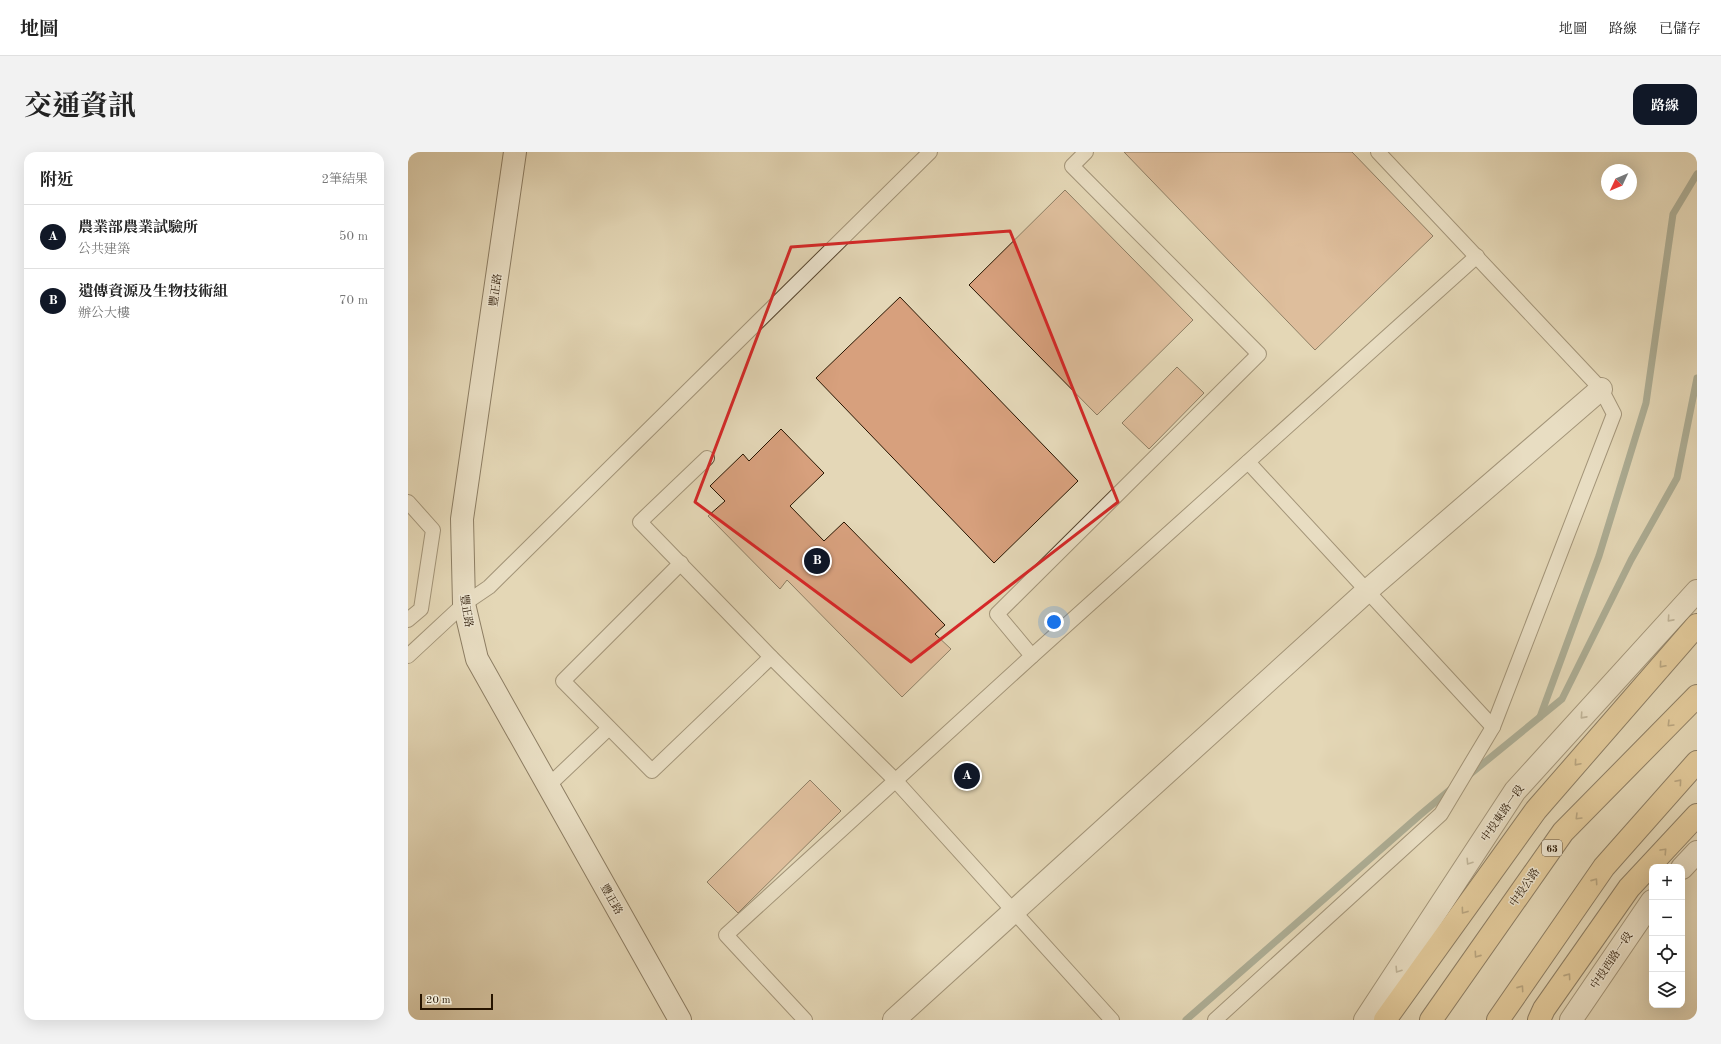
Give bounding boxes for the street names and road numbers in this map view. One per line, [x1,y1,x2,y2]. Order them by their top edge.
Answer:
street label: 豐正路 [487,273,504,307]
street label: 豐正路 [458,594,476,628]
street label: 中投東路一段 [1478,783,1527,844]
road number: 63 [1542,840,1562,856]
street label: 中投公路 [1506,866,1542,909]
street label: 豐正路 [598,882,625,917]
street label: 中投西路一段 [1588,929,1635,991]

